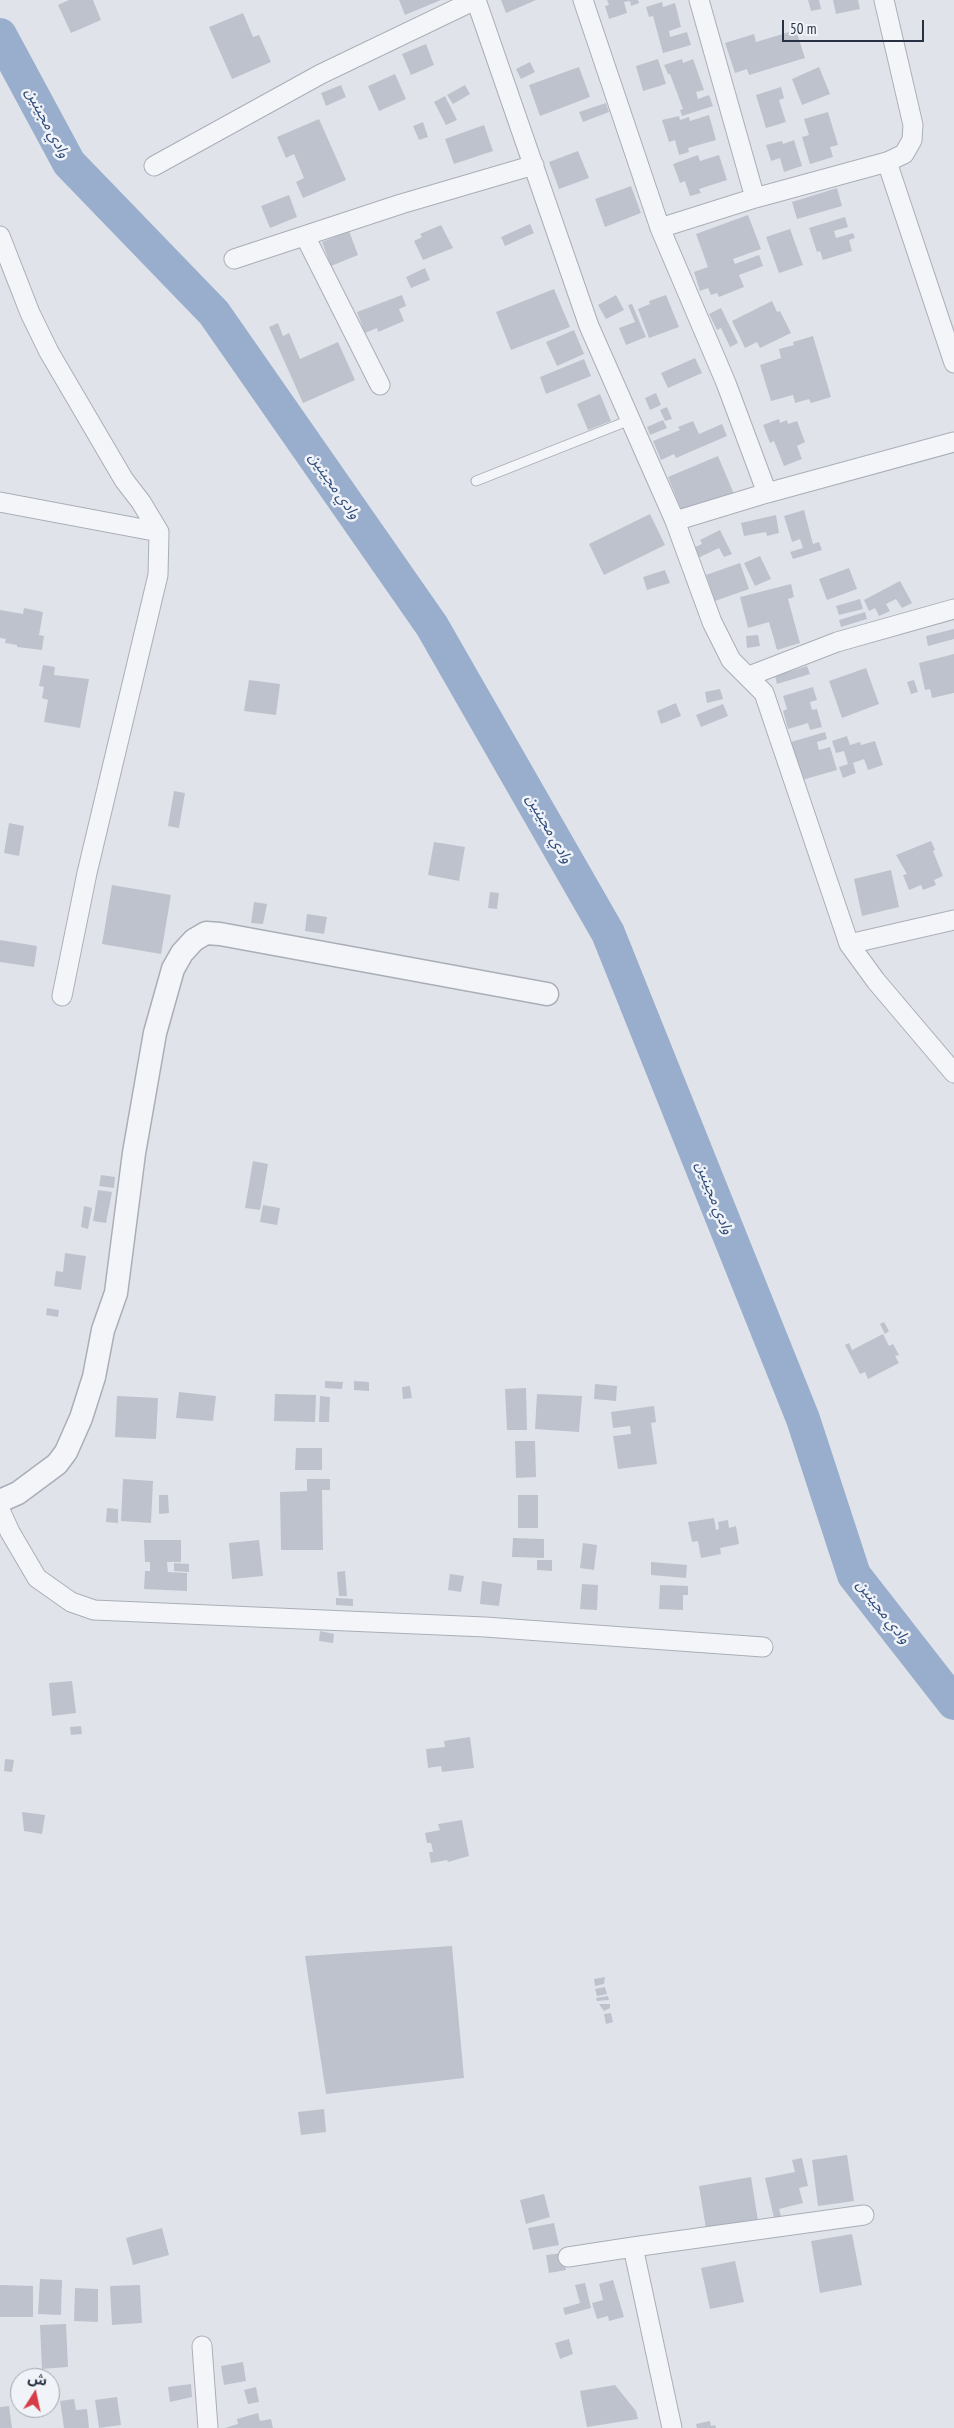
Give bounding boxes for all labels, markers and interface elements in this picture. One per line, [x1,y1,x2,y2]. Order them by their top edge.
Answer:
scale bar [784,10,926,42]
text: 50 m [790,19,816,38]
water label: وادي مجينين [21,85,73,161]
water label: وادي مجينين [305,449,363,523]
water label: وادي مجينين [522,791,576,867]
water label: وادي مجينين [691,1159,737,1237]
water label: وادي مجينين [852,1576,914,1648]
north arrow [10,2368,60,2418]
text: ش [26,2369,48,2390]

